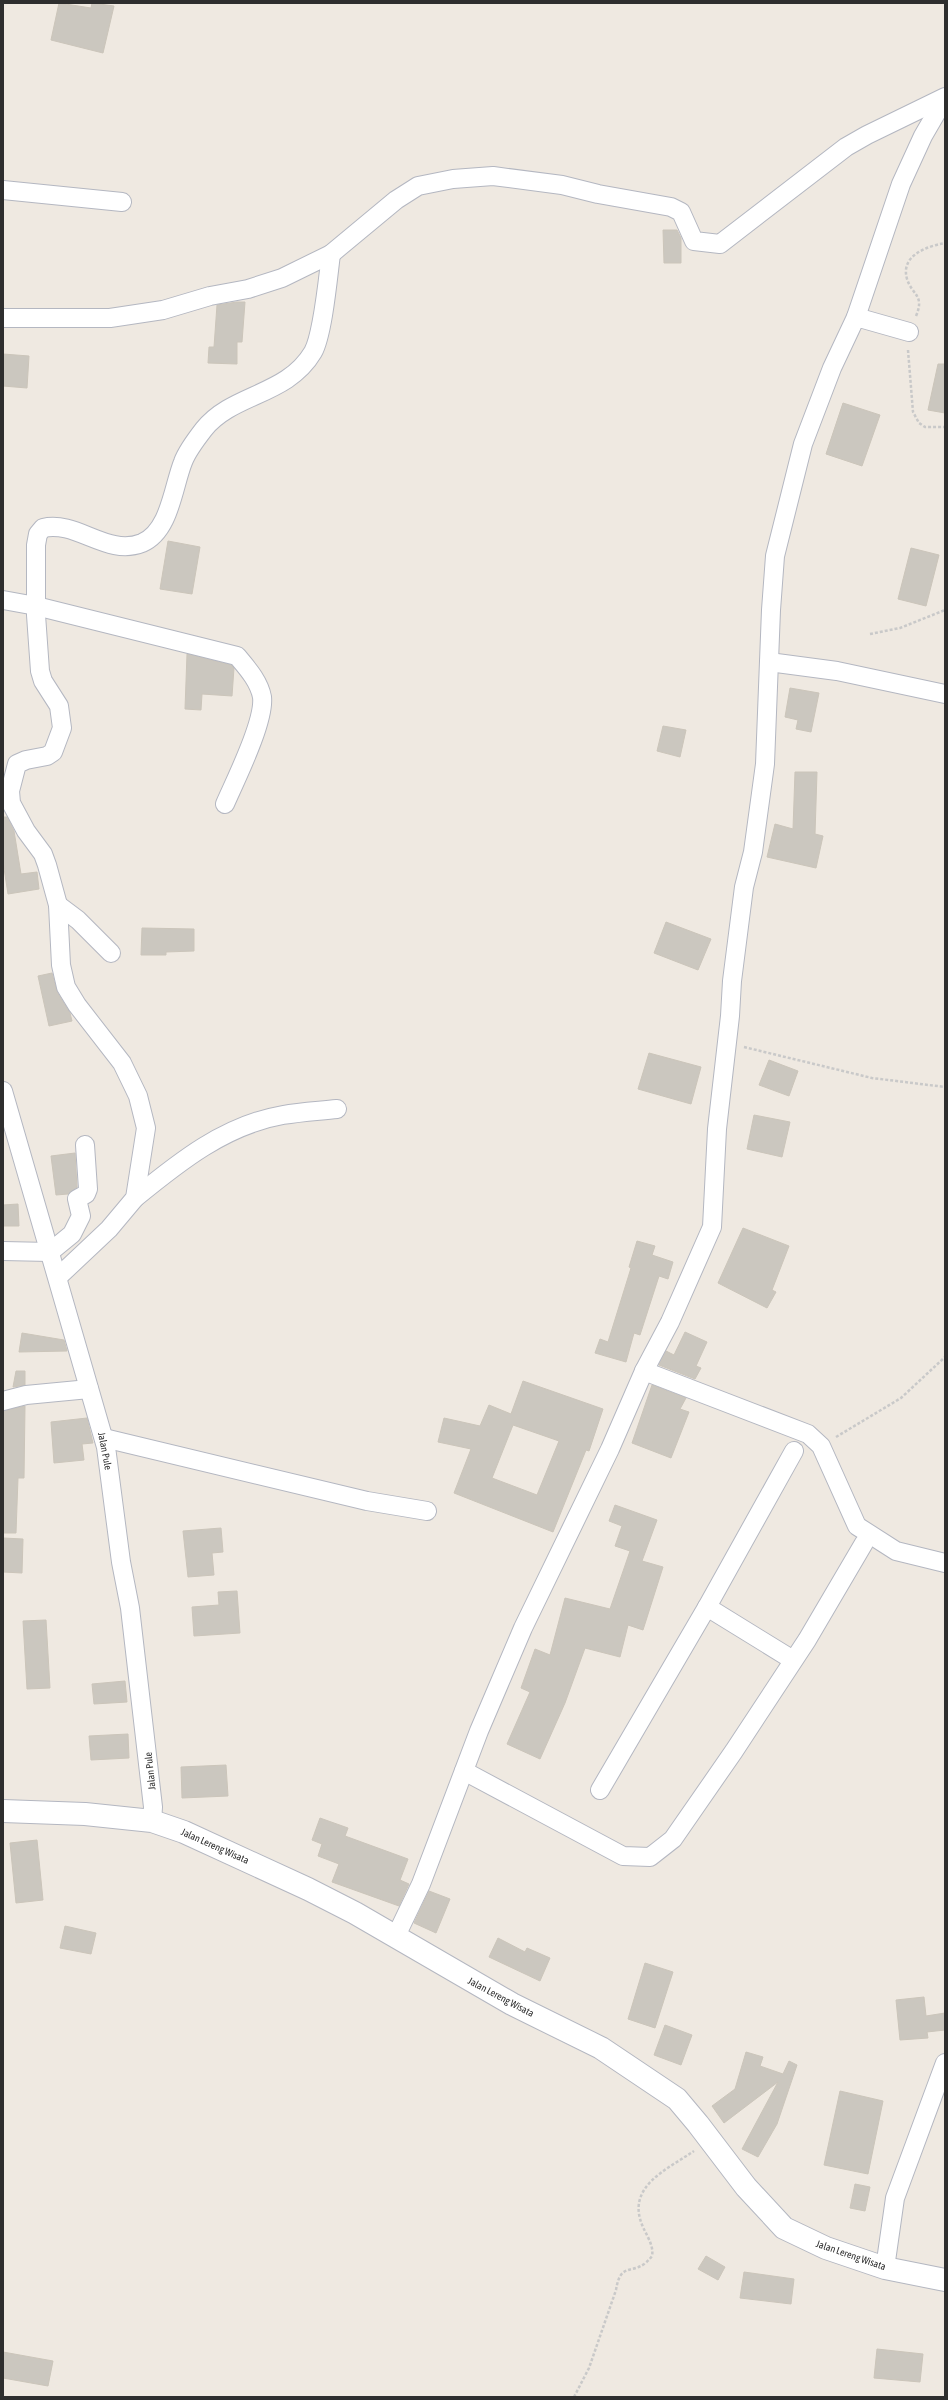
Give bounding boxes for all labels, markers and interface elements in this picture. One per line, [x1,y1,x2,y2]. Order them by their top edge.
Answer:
street label: Jalan Pule [96,1431,114,1471]
street label: Jalan Pule [142,1751,157,1791]
street label: Jalan Lereng Wisata [179,1826,251,1866]
street label: Jalan Lereng Wisata [466,1975,536,2019]
street label: Jalan Lereng Wisata [815,2238,888,2272]

